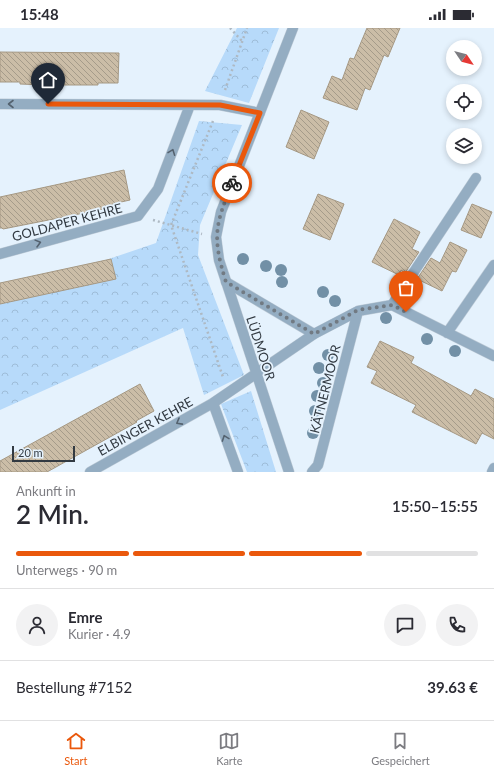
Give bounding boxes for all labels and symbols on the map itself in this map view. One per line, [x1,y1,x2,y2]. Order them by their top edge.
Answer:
north arrow [446,40,482,76]
pin [31,63,65,104]
one-way arrow [8,100,14,108]
one-way arrow [167,149,175,156]
courier [212,163,252,203]
street label: GOLDAPER KEHRE [10,200,124,244]
one-way arrow [34,240,41,248]
pin [389,271,423,312]
street label: LÜDMOOR [243,314,279,383]
street label: KÄTNERMOOR [306,342,344,435]
street label: ELBINGER KEHRE [95,393,195,459]
one-way arrow [176,418,183,425]
one-way arrow [222,434,230,441]
scale bar [12,444,75,463]

